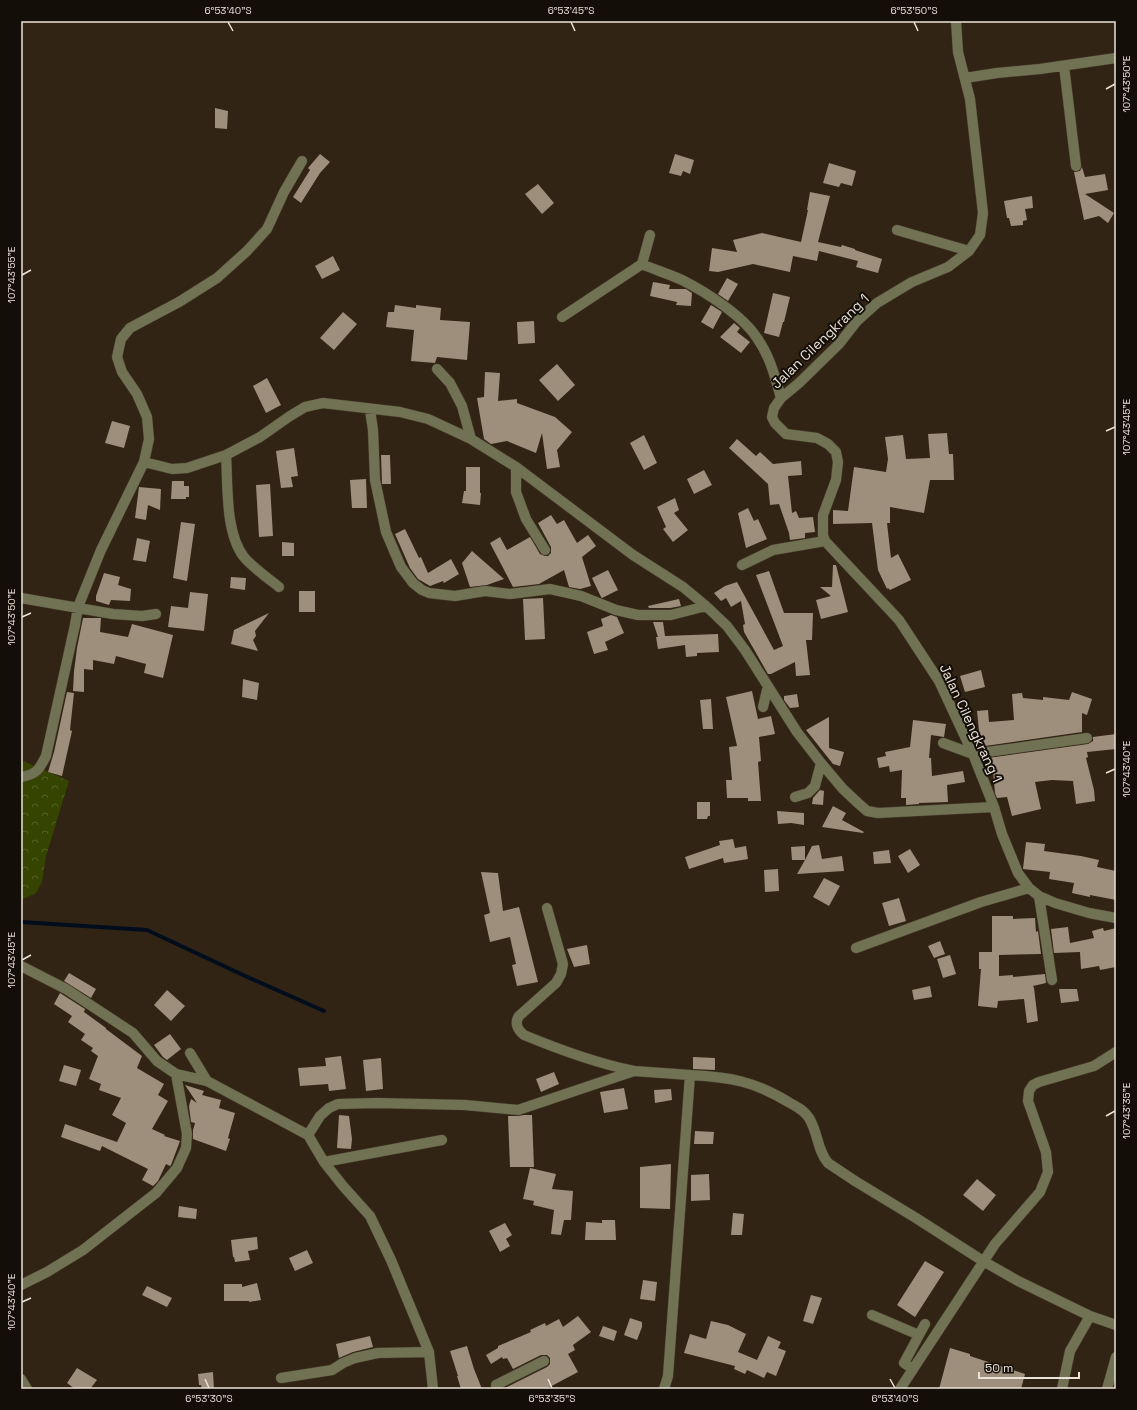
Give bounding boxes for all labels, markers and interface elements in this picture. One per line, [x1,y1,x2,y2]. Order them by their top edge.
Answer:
text: 6°53'40"S [204,4,252,17]
text: 6°53'45"S [548,4,594,17]
text: 6°53'50"S [890,4,938,17]
text: 107°43'50"E [1120,55,1133,112]
text: 107°43'55"E [5,246,18,303]
street label: Jalan Cilengkrang 1 [767,290,873,392]
text: 107°43'45"E [1120,398,1133,455]
text: 107°43'50"E [5,588,18,645]
street label: Jalan Cilengkrang 1 [936,661,1006,785]
text: 107°43'40"E [1120,740,1133,797]
text: 107°43'45"E [5,931,18,988]
text: 107°43'35"E [1120,1082,1133,1139]
text: 107°43'40"E [5,1273,18,1330]
scale bar [979,1354,1079,1380]
text: 50 m [985,1360,1013,1376]
text: 6°53'30"S [185,1392,233,1405]
text: 6°53'35"S [529,1392,575,1405]
text: 6°53'40"S [871,1392,919,1405]

